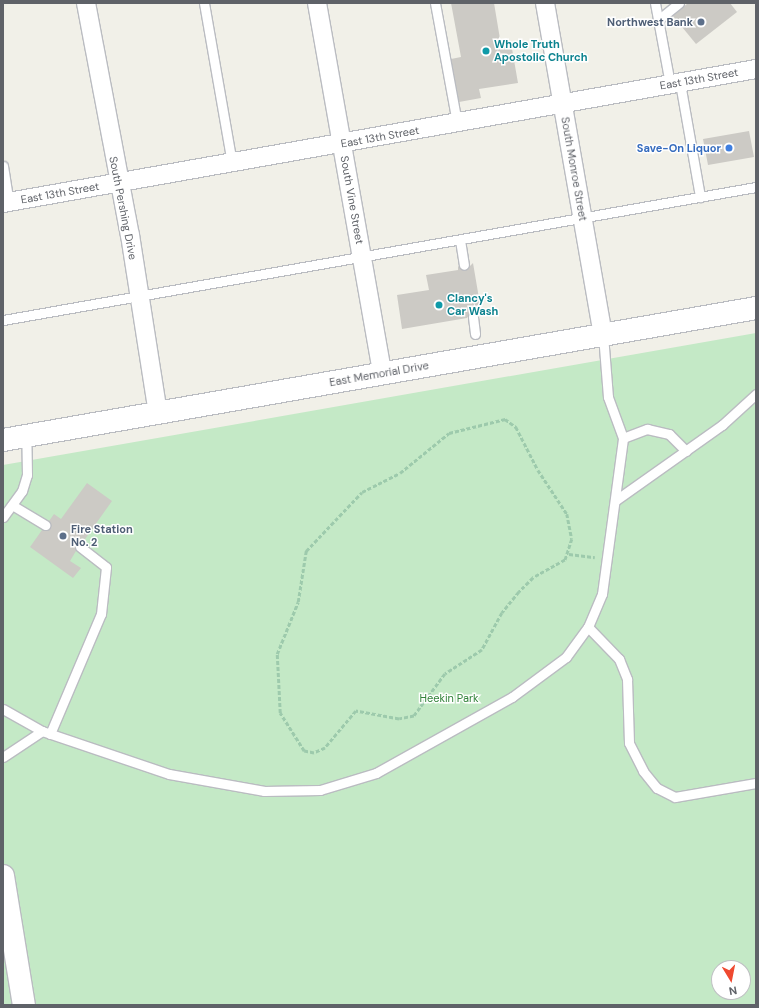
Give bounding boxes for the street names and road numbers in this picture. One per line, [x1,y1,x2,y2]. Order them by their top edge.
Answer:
street label: East 13th Street [659,66,739,92]
street label: South Monroe Street [558,116,590,222]
street label: East 13th Street [340,124,420,150]
street label: South Pershing Drive [106,155,140,261]
street label: South Vine Street [338,155,366,245]
street label: East 13th Street [20,180,100,206]
street label: East Memorial Drive [328,359,430,389]

